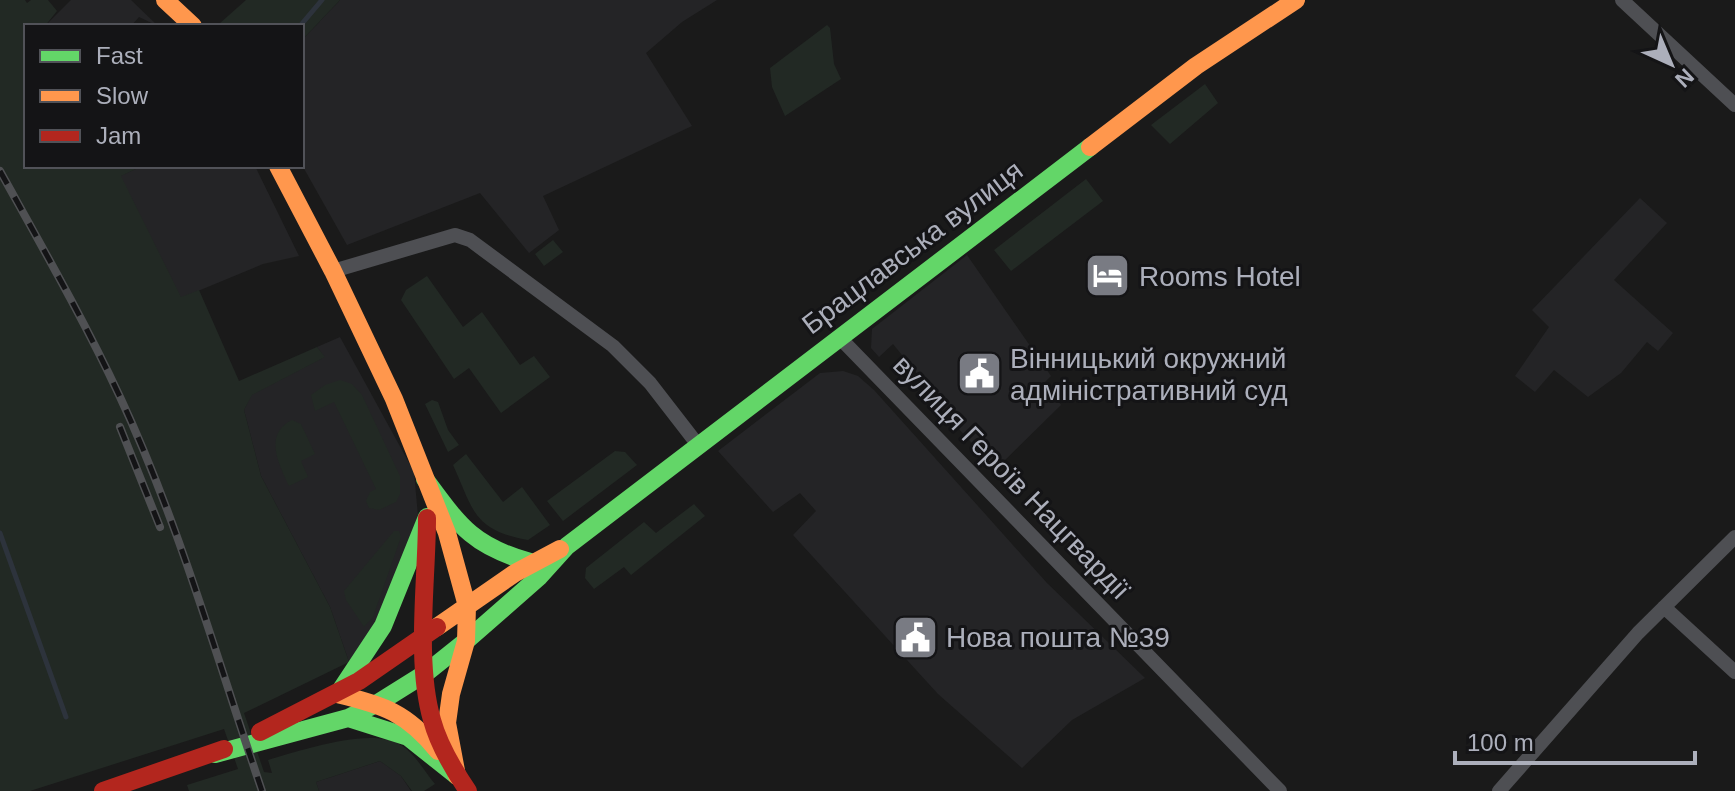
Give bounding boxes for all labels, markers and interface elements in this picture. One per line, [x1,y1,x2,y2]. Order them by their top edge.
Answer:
legend [24,24,304,168]
north arrow [1631,24,1711,104]
text: Fast [96,42,143,69]
text: N [1670,64,1699,93]
text: Slow [96,82,149,109]
text: Jam [96,122,141,149]
street label: Брацлавська вулиця [796,154,1029,340]
hotel icon: Rooms Hotel [1084,252,1132,300]
place label: Rooms Hotel [1139,261,1301,292]
place label: Вінницький окружний адміністративний суд [1010,343,1288,406]
street label: вулиця Героїв Нацгвардії [887,349,1136,606]
public building icon: Вінницький окружний адміністративний суд [955,350,1003,398]
public building icon: Нова пошта №39 [891,613,939,661]
place label: Нова пошта №39 [946,622,1170,653]
scale bar [1455,715,1695,765]
text: 100 m [1467,729,1534,756]

